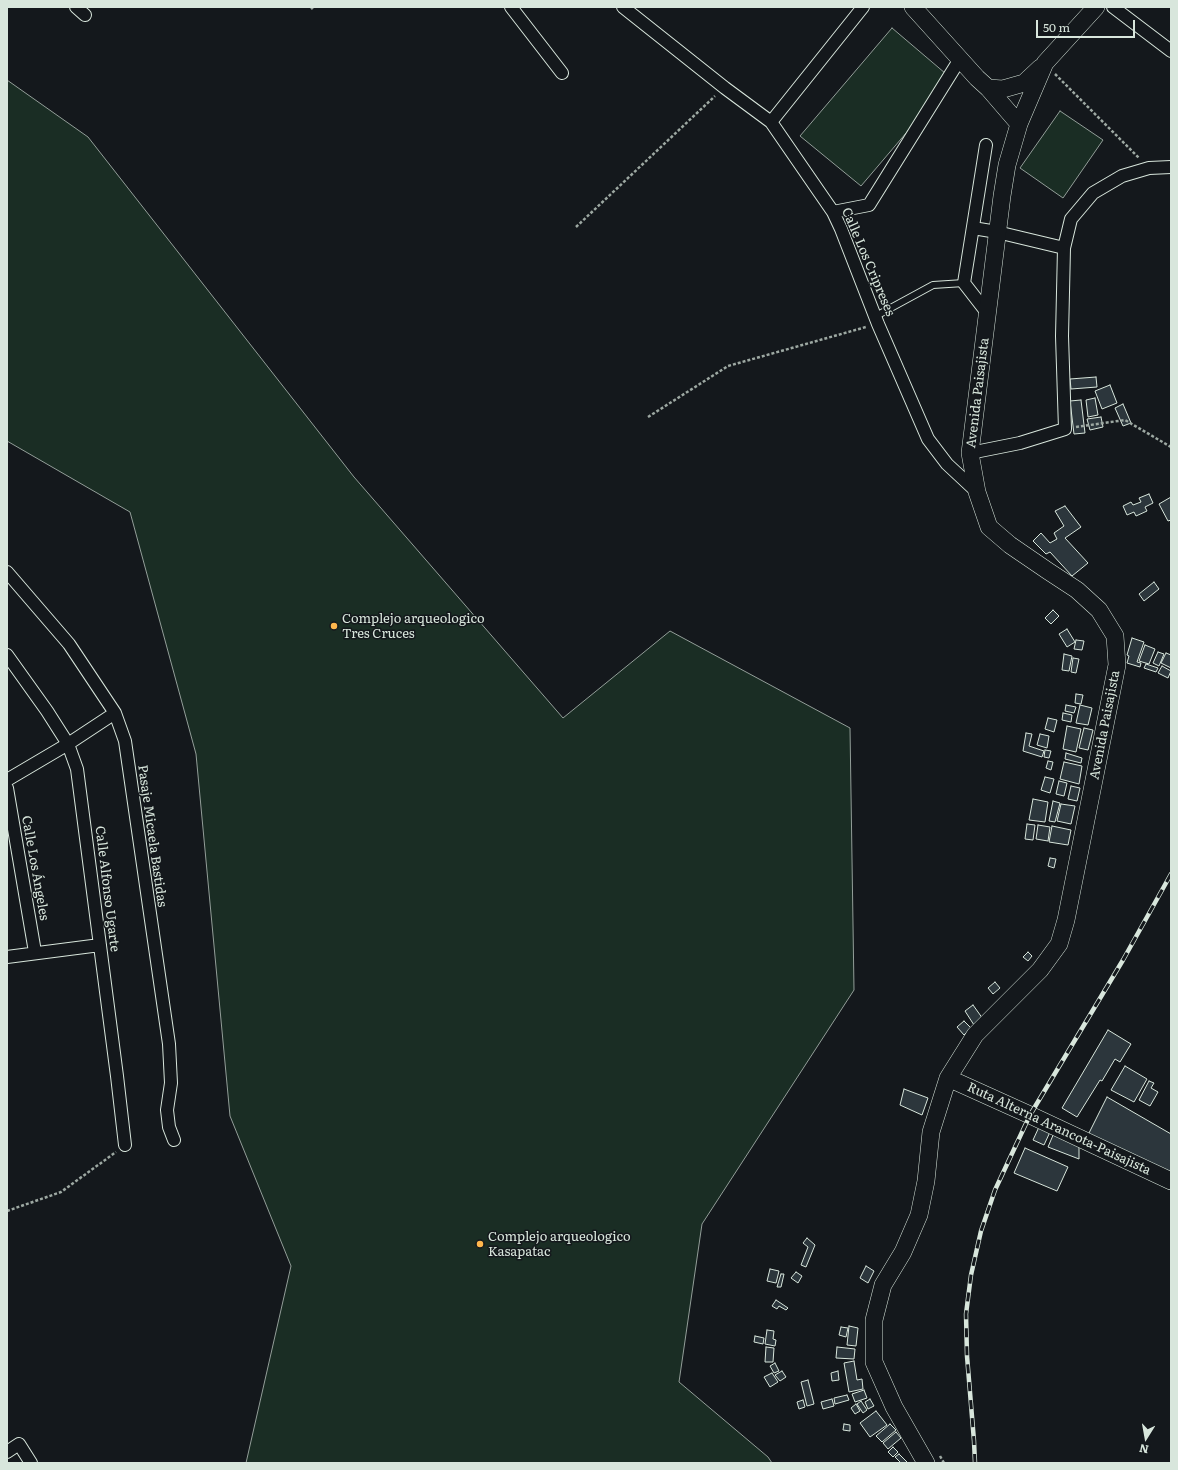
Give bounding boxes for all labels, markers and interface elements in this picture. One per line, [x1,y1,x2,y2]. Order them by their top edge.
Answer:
scale bar [1038,12,1137,38]
text: 50 m [1043,18,1070,36]
street label: Calle Los Cripreses [838,205,898,319]
street label: Avenida Paisajista [963,337,993,449]
place label: Complejo arqueologico Tres Cruces [342,611,485,642]
marker: Complejo arqueologico Tres Cruces [329,621,339,631]
street label: Avenida Paisajista [1087,669,1123,781]
street label: Pasaje Micaela Bastidas [134,764,170,908]
street label: Calle Los Ángeles [18,814,52,922]
street label: Calle Alfonso Ugarte [92,825,122,953]
street label: Ruta Alterna Arancota-Paisajista [965,1079,1153,1179]
place label: Complejo arqueologico Kasapatac [488,1229,631,1260]
marker: Complejo arqueologico Kasapatac [475,1239,485,1249]
north arrow [1126,1418,1166,1458]
text: N [1138,1441,1150,1459]

